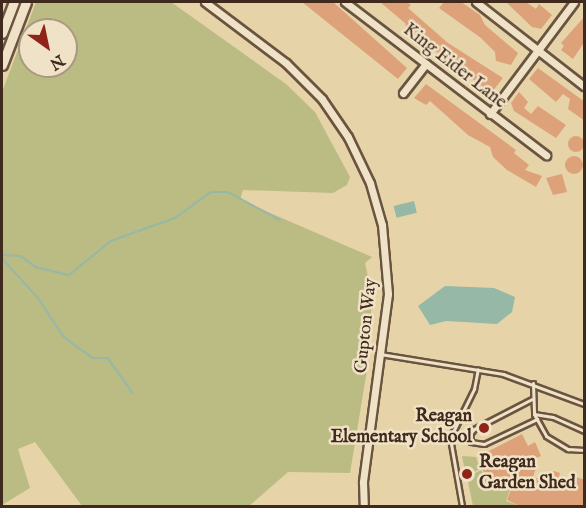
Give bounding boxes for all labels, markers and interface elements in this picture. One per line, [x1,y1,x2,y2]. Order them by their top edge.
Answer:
north arrow [18,18,78,78]
street label: King Eider Lane [398,20,510,114]
text: N [45,49,68,74]
street label: Gupton Way [351,278,383,374]
place label: Reagan Elementary School [331,407,472,450]
marker: Reagan Elementary School [477,421,491,435]
place label: Reagan Garden Shed [479,453,576,496]
marker: Reagan Garden Shed [460,467,474,481]

